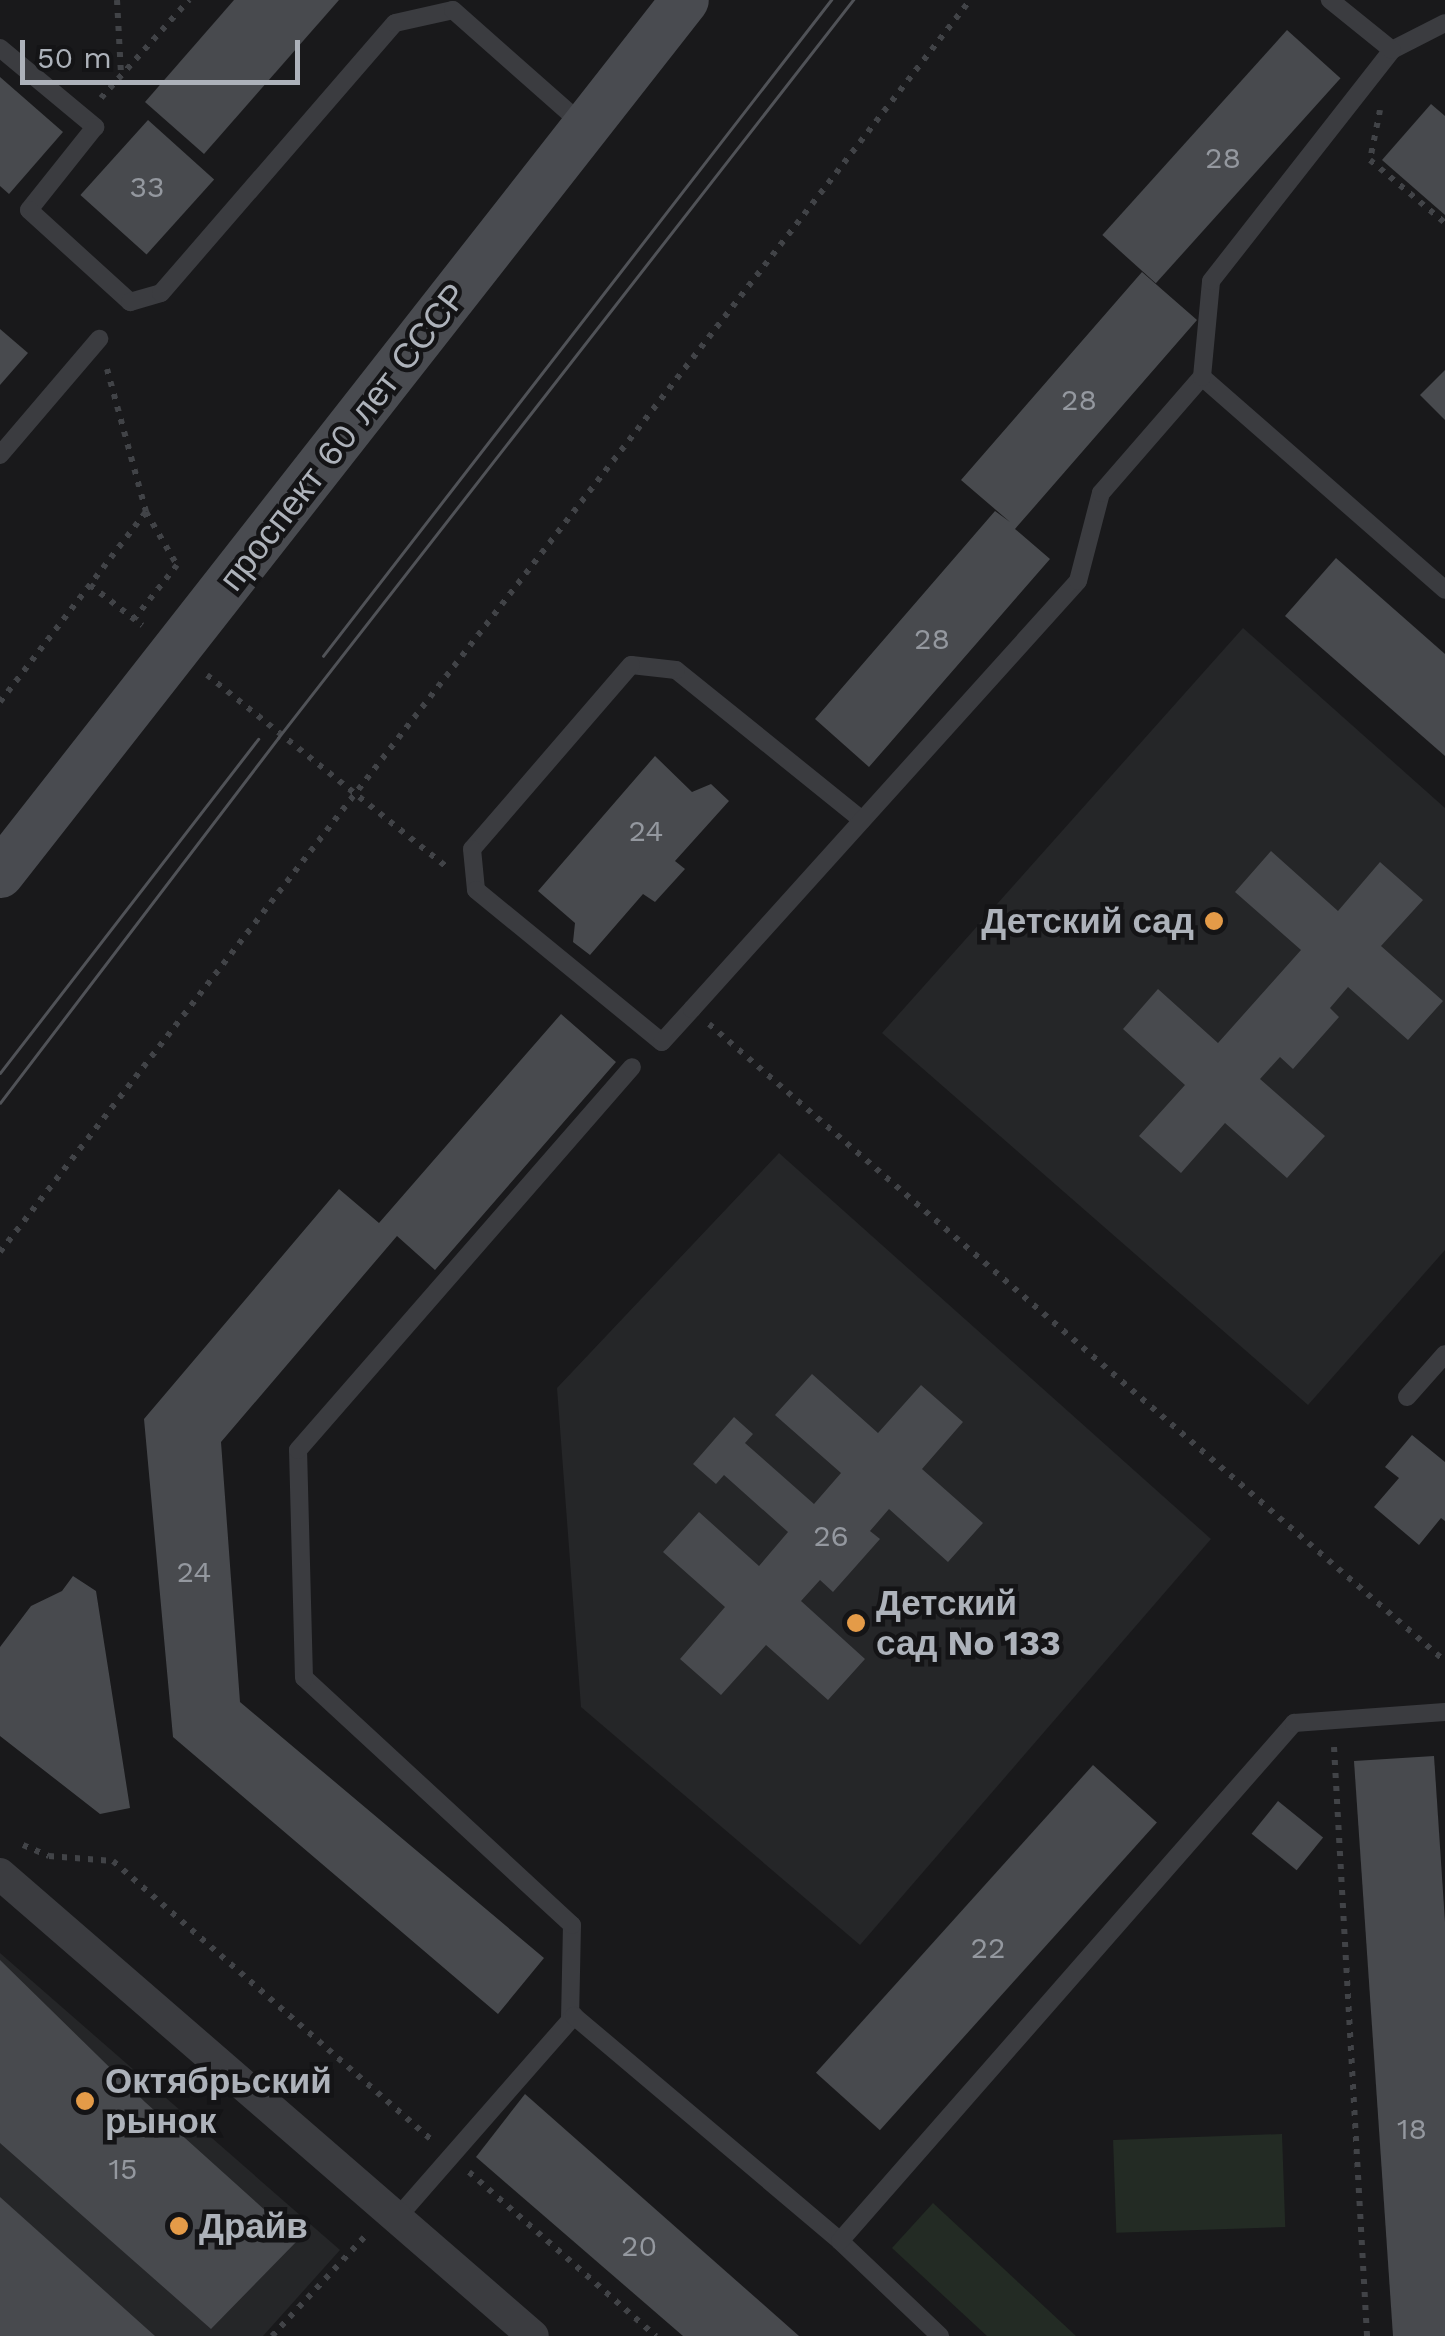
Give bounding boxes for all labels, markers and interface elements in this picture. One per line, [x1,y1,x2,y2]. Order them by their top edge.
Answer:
scale bar [25,20,305,82]
text: 50 m [37,40,112,75]
house number: 28 [1205,140,1241,176]
house number: 33 [130,169,164,205]
street label: проспект 60 лет СССР [210,275,476,599]
house number: 28 [1061,382,1097,418]
house number: 28 [914,621,950,657]
house number: 24 [629,813,663,849]
place label: Детский сад [981,900,1194,942]
marker: Детский сад [1203,910,1225,932]
house number: 26 [813,1518,849,1554]
house number: 24 [177,1554,211,1590]
place label: Детский сад No 133 [876,1582,1061,1664]
marker: Детский сад No 133 [845,1612,867,1634]
house number: 22 [971,1930,1005,1966]
place label: Октябрьский рынок [105,2060,332,2142]
marker: Октябрьский рынок [74,2090,96,2112]
house number: 18 [1397,2111,1427,2147]
house number: 15 [108,2151,138,2187]
place label: Драйв [199,2205,308,2247]
marker: Драйв [168,2215,190,2237]
house number: 20 [621,2228,657,2264]

